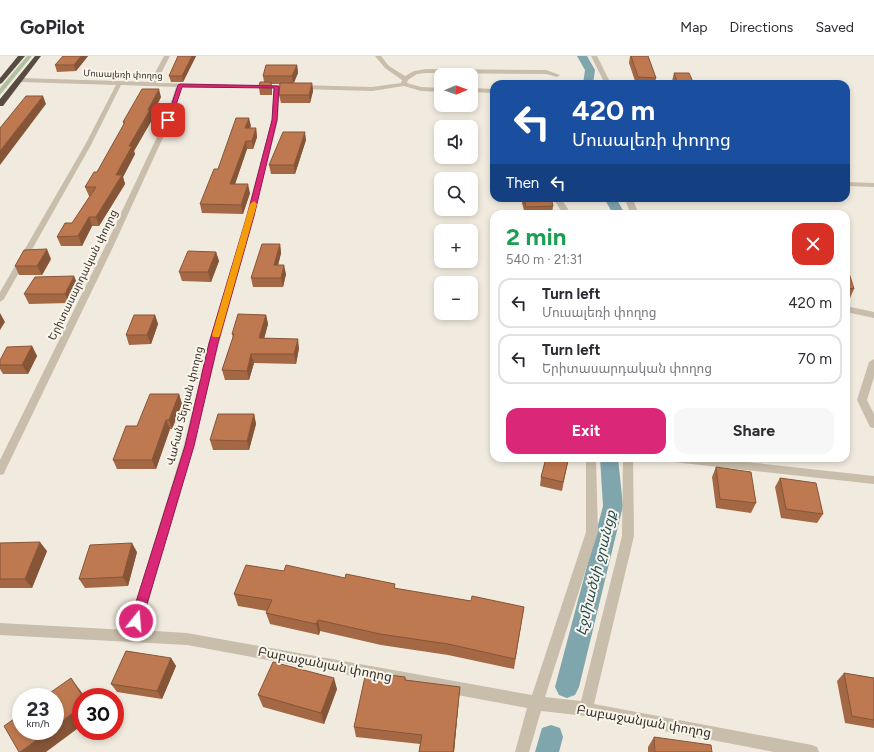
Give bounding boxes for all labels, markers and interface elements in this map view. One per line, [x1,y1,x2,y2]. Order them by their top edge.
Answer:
text: GoPilot [20,16,85,39]
text: Map [680,19,708,36]
text: Directions [730,19,793,36]
text: Saved [815,19,854,36]
street label: Մուսալեռի փողոց [83,67,163,81]
north arrow [434,68,478,112]
map controls [434,68,478,320]
text: 420 m [572,93,655,127]
icon: left [506,96,558,148]
pin [151,103,185,137]
icon: arrive [157,109,179,131]
button: sound [434,120,478,164]
text: Մուսալեռի փողոց [572,129,731,151]
button: search [434,172,478,216]
icon: left [547,172,569,194]
text: Then [506,174,539,192]
street label: Երիտասարդական փողոց [46,208,120,342]
text: 2 min [506,222,566,251]
button: close [792,223,834,265]
button: + [434,224,478,268]
text: 540 m · 21:31 [506,252,582,267]
button: − [434,276,478,320]
text: Turn left [542,285,600,303]
icon: left [508,292,530,314]
text: 420 m [788,294,832,312]
text: Մուսալեռի փողոց [542,305,657,320]
text: Turn left [542,341,600,359]
street label: Վահան Տերյան փողոց [164,345,206,467]
icon: left [508,348,530,370]
text: 70 m [798,350,832,368]
text: Երիտասարդական փողոց [542,361,712,376]
button: Exit [506,408,666,454]
button: Share [674,408,834,454]
water label: Էջմիածնի ջրանցք [572,508,620,637]
position arrow [115,600,157,642]
street label: Բաբաջանյան փողոց [257,644,393,684]
speed limit sign: 30 [72,688,124,740]
text: 23 [27,697,49,721]
street label: Բաբաջանյան փողոց [575,702,713,740]
text: km/h [27,717,49,730]

